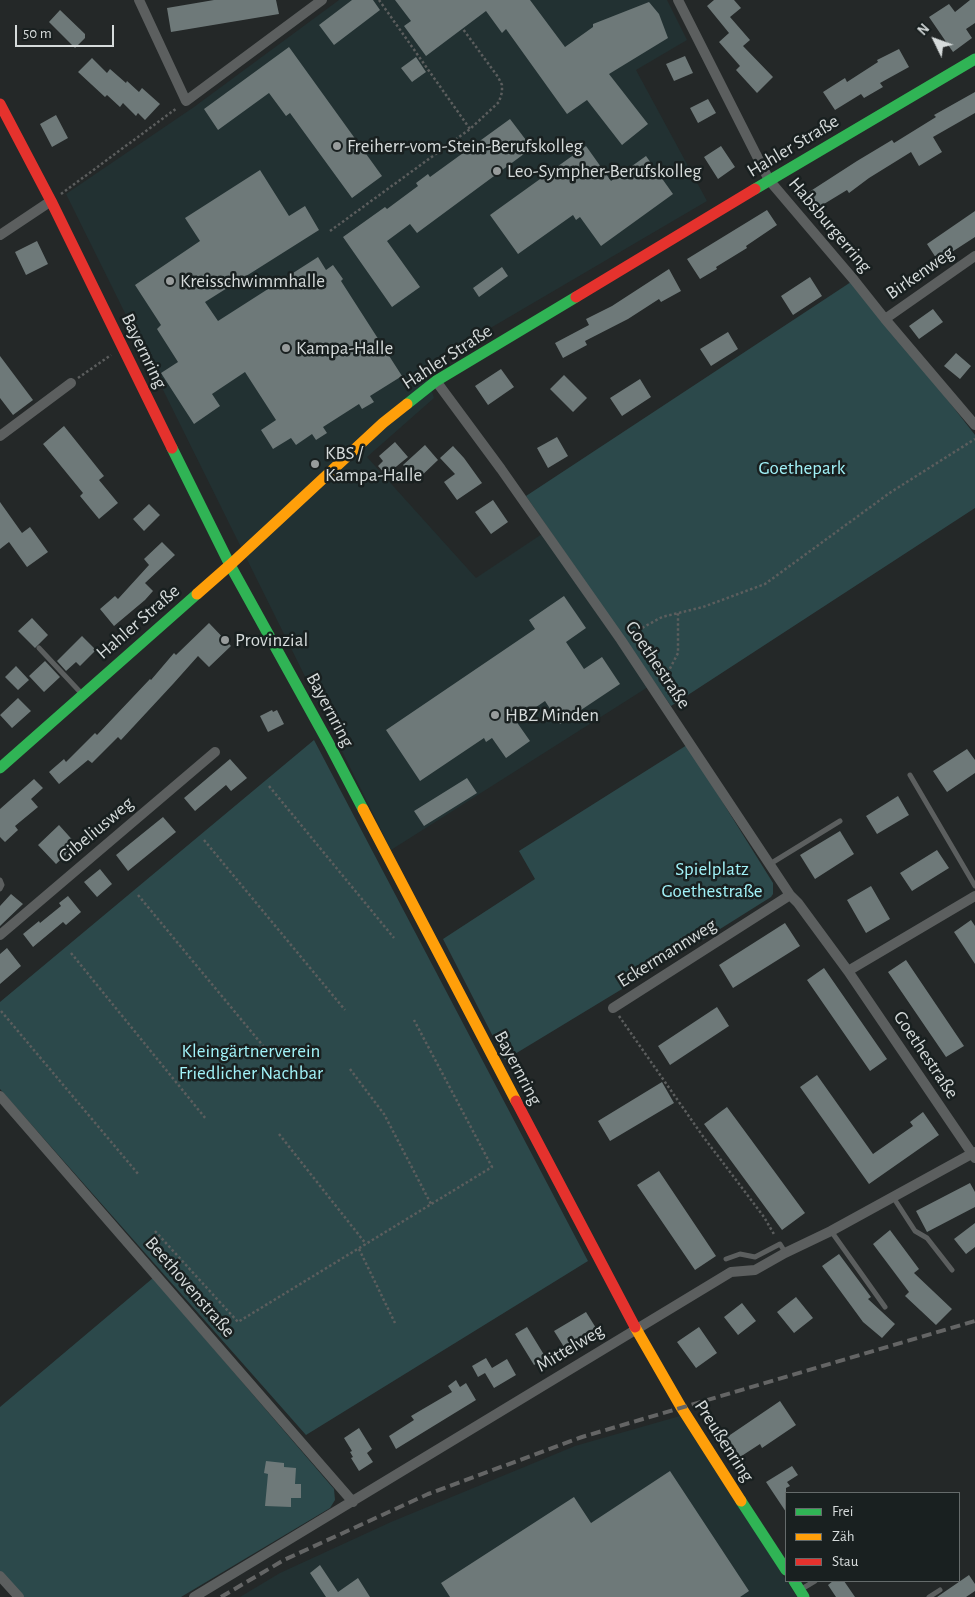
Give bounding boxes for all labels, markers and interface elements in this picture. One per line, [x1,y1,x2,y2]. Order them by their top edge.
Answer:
scale bar [18,15,116,47]
north arrow [910,15,960,65]
text: N [915,22,932,38]
text: 50 m [23,26,52,41]
street label: Hahler Straße [743,110,843,182]
place label: Freiherr-vom-Stein-Berufskolleg [347,135,583,157]
marker: Freiherr-vom-Stein-Berufskolleg [331,140,343,152]
place label: Leo-Sympher-Berufskolleg [507,160,702,182]
marker: Leo-Sympher-Berufskolleg [491,165,503,177]
street label: Habsburgerring [783,173,877,277]
street label: Birkenweg [882,241,958,305]
place label: Kreisschwimmhalle [180,270,325,292]
marker: Kreisschwimmhalle [164,275,176,287]
street label: Bayernring [116,310,172,392]
street label: Hahler Straße [398,319,496,395]
place label: Kampa-Halle [296,337,393,359]
marker: Kampa-Halle [280,342,292,354]
place label: KBS / Kampa-Halle [325,442,422,486]
park label: Goethepark [759,457,845,479]
marker: KBS / Kampa-Halle [309,458,321,470]
street label: Hahler Straße [92,580,184,664]
street label: Goethestraße [620,617,696,713]
place label: Provinzial [235,629,308,651]
marker: Provinzial [219,634,231,646]
street label: Bayernring [301,669,359,751]
place label: HBZ Minden [505,704,599,726]
marker: HBZ Minden [489,709,501,721]
street label: Gibeliusweg [54,792,138,868]
park label: Spielplatz Goethestraße [662,858,762,902]
street label: Eckermannweg [613,914,721,992]
street label: Goethestraße [888,1007,964,1103]
street label: Bayernring [489,1027,547,1109]
park label: Kleingärtnerverein Friedlicher Nachbar [179,1040,323,1084]
street label: Beethovenstraße [140,1232,240,1342]
street label: Mittelweg [532,1319,608,1377]
street label: Preußenring [689,1396,759,1486]
legend [785,1492,960,1582]
text: Frei [832,1504,853,1519]
text: Zäh [832,1529,855,1544]
text: Stau [832,1554,858,1569]

